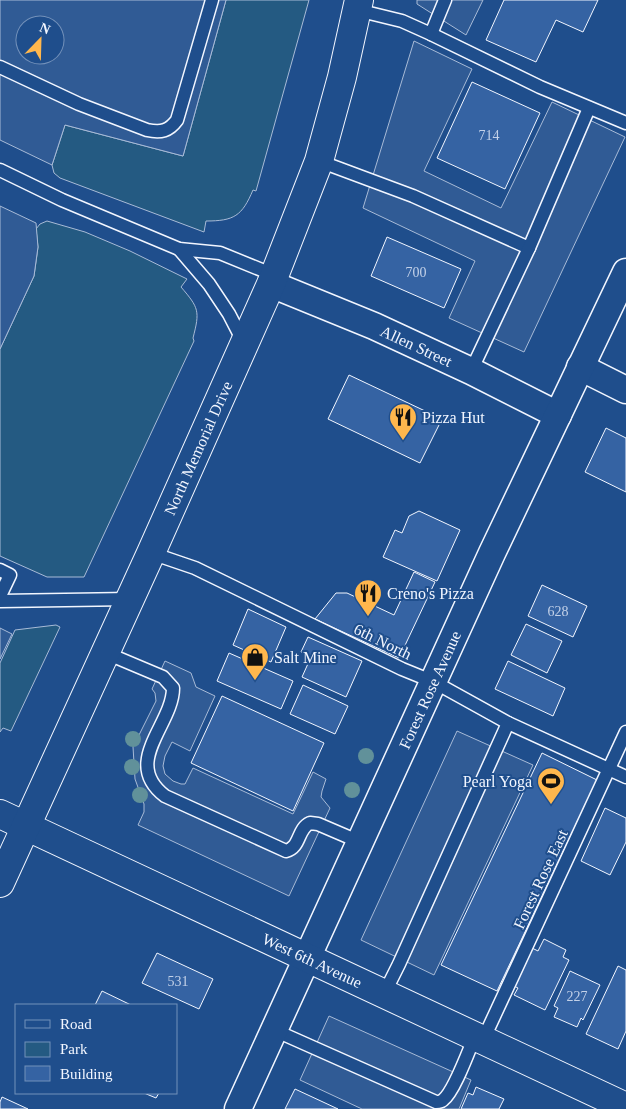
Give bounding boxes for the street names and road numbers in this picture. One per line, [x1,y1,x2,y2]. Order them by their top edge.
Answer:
street label: Allen Street [378,322,455,370]
street label: North Memorial Drive [161,378,236,518]
street label: 6th North [351,620,414,663]
street label: Forest Rose Avenue [396,628,464,752]
street label: Forest Rose East [510,826,571,932]
street label: West 6th Avenue [260,930,365,991]

